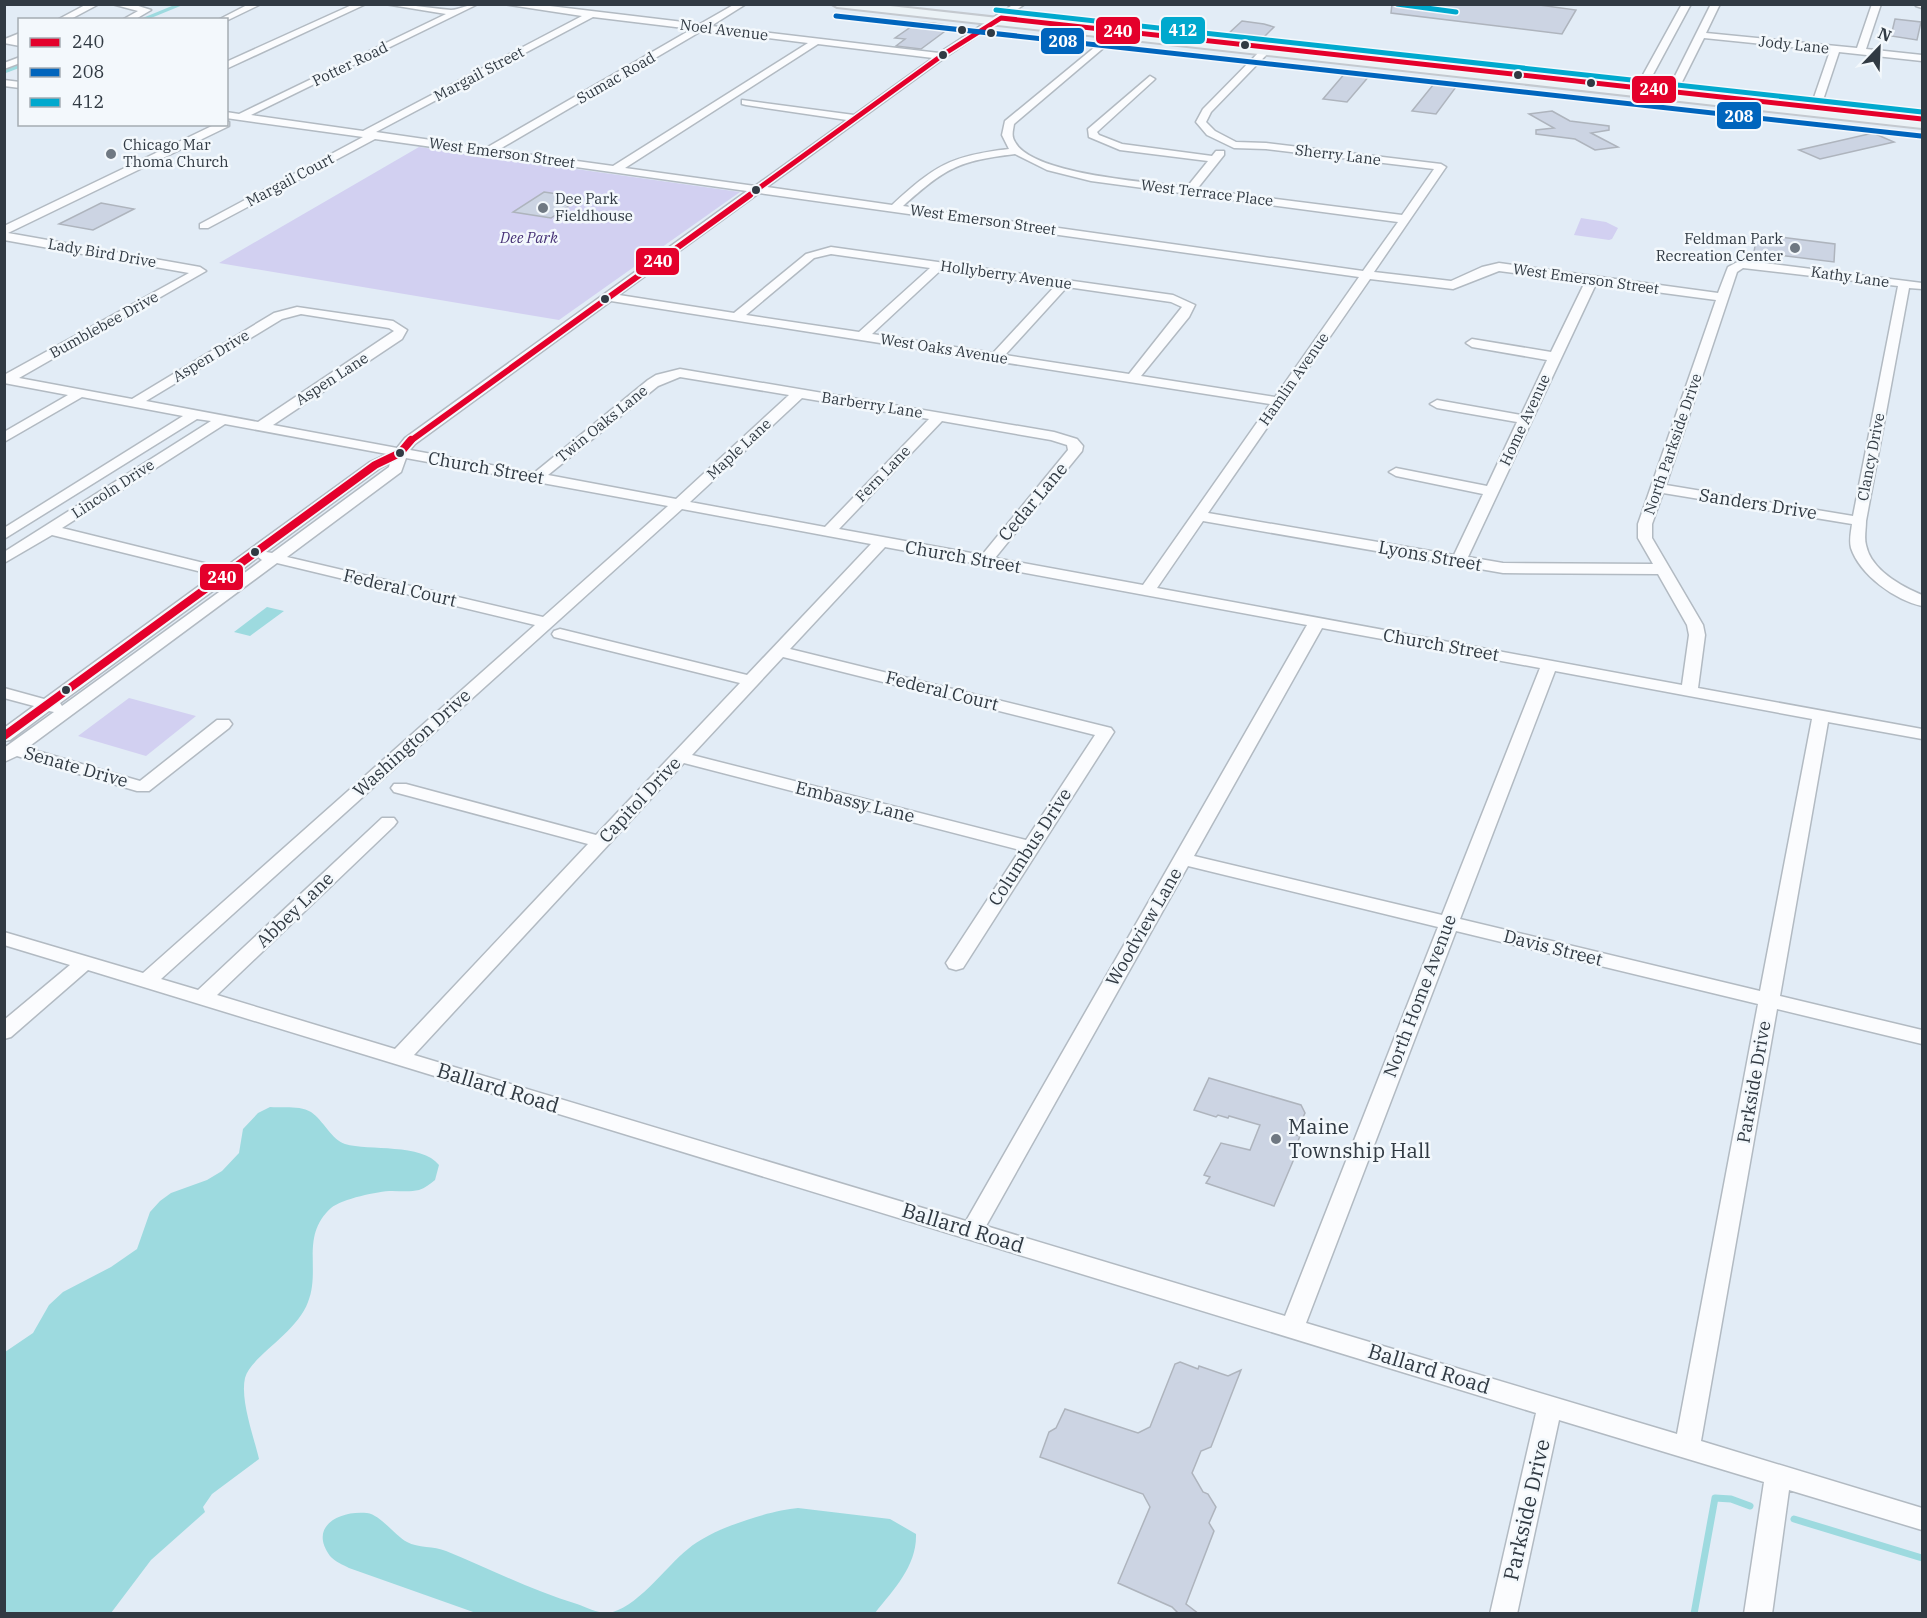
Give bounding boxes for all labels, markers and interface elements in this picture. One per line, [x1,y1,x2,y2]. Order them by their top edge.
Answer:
street label: Noel Avenue [679,15,769,44]
line badge: 240 [1095,16,1141,45]
line badge: 412 [1160,16,1206,45]
legend [18,18,228,126]
north arrow [1849,18,1909,78]
text: 412 [1169,20,1197,40]
text: 240 [1104,21,1133,41]
text: N [1875,23,1895,46]
unlabelled marker [956,24,968,36]
unlabelled marker [985,27,997,39]
line badge: 208 [1040,27,1085,55]
text: 240 [72,30,104,53]
text: 208 [1049,31,1078,51]
street label: Jody Lane [1758,31,1830,58]
street label: Potter Road [309,37,391,90]
unlabelled marker [1239,39,1251,51]
street label: Margail Street [431,42,527,105]
street label: Sumac Road [573,47,658,108]
unlabelled marker [937,49,949,61]
text: 208 [72,60,104,83]
unlabelled marker [1512,69,1524,81]
line badge: 240 [1631,75,1677,104]
unlabelled marker [1585,77,1597,89]
text: 240 [1640,79,1669,99]
text: 412 [72,90,104,113]
line badge: 208 [1716,101,1762,130]
text: 208 [1725,106,1754,126]
street label: West Emerson Street [428,133,576,172]
place label: Chicago Mar Thoma Church [123,135,229,171]
street label: Sherry Lane [1294,140,1382,169]
marker: Chicago Mar Thoma Church [104,147,118,161]
street label: Margail Court [243,149,337,211]
street label: West Terrace Place [1140,175,1274,210]
unlabelled marker [750,184,762,196]
place label: Dee Park Fieldhouse [555,189,633,225]
street label: West Emerson Street [909,200,1057,239]
marker: Dee Park Fieldhouse [536,201,550,215]
park label: Dee Park [499,228,558,247]
place label: Feldman Park Recreation Center [1656,229,1783,265]
street label: Lady Bird Drive [46,234,158,271]
marker: Feldman Park Recreation Center [1788,241,1802,255]
line badge: 240 [635,247,680,276]
text: 240 [644,251,673,271]
street label: Hollyberry Avenue [939,256,1073,293]
street label: West Emerson Street [1512,259,1660,298]
street label: Kathy Lane [1810,262,1891,291]
street label: Bumblebee Drive [46,287,162,362]
unlabelled marker [599,293,611,305]
street label: Aspen Drive [169,325,252,386]
street label: Hamlin Avenue [1254,328,1333,429]
street label: West Oaks Avenue [879,329,1009,368]
street label: Aspen Lane [292,348,372,409]
street label: Home Avenue [1495,371,1554,469]
street label: North Parkside Drive [1639,371,1706,517]
street label: Twin Oaks Lane [552,381,651,466]
street label: Barberry Lane [820,387,924,422]
street label: Clancy Drive [1853,411,1888,502]
street label: Maple Lane [702,414,775,483]
street label: Fern Lane [851,441,914,506]
street label: Church Street [426,446,546,489]
unlabelled marker [394,447,406,459]
street label: Lincoln Drive [68,455,158,522]
street label: Cedar Lane [993,458,1072,546]
street label: Sanders Drive [1698,483,1819,524]
street label: Church Street [903,535,1023,578]
street label: Lyons Street [1377,535,1484,576]
unlabelled marker [249,546,261,558]
line badge: 240 [199,563,244,591]
street label: Federal Court [341,563,459,612]
text: 240 [208,567,237,587]
street label: Church Street [1381,623,1501,666]
street label: Federal Court [883,665,1001,716]
unlabelled marker [60,684,72,696]
street label: Washington Drive [348,684,475,802]
street label: Senate Drive [22,741,131,792]
street label: Capitol Drive [594,752,685,848]
street label: Embassy Lane [793,776,917,827]
street label: Columbus Drive [983,784,1076,910]
street label: Woodview Lane [1100,863,1187,990]
street label: Abbey Lane [251,867,338,952]
street label: North Home Avenue [1378,911,1461,1080]
street label: Davis Street [1501,924,1605,971]
street label: Parkside Drive [1731,1019,1776,1145]
street label: Ballard Road [434,1055,563,1119]
place label: Maine Township Hall [1288,1112,1430,1164]
marker: Maine Township Hall [1269,1132,1283,1146]
street label: Ballard Road [899,1195,1028,1259]
street label: Ballard Road [1365,1336,1494,1400]
street label: Parkside Drive [1496,1436,1556,1583]

